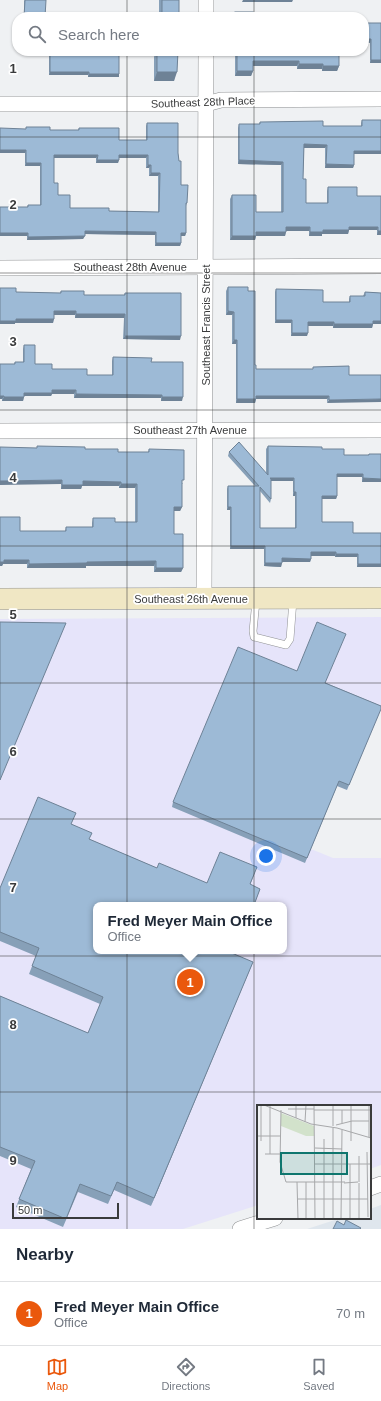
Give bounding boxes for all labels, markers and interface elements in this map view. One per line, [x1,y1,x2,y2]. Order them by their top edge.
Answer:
search box [12,12,369,56]
icon: search [26,23,48,45]
text: Search here [58,26,140,43]
text: 1 [9,61,17,76]
street label: Southeast 28th Place [151,94,255,110]
text: 2 [9,197,17,212]
street label: Southeast 28th Avenue [73,261,187,273]
street label: Southeast Francis Street [200,264,212,386]
text: 3 [9,334,17,349]
street label: Southeast 27th Avenue [133,424,247,436]
text: 4 [9,470,17,485]
street label: Southeast 26th Avenue [134,593,248,605]
text: 5 [9,607,17,622]
text: 6 [9,744,17,759]
your location [256,846,276,866]
text: 7 [9,880,17,895]
popup [93,902,287,954]
text: Fred Meyer Main Office [107,912,273,929]
text: Office [107,929,141,944]
pin: 1 [177,967,203,997]
text: 8 [9,1017,17,1032]
inset map [257,1105,371,1219]
text: 9 [9,1153,17,1168]
scale bar [12,1201,119,1220]
text: 50 m [18,1204,42,1216]
text: Nearby [16,1245,74,1264]
text: Fred Meyer Main Office [54,1298,219,1315]
text: 1 [25,1306,33,1321]
text: 70 m [336,1306,365,1321]
text: Office [54,1315,88,1330]
tab: Map [46,1356,68,1392]
tab: Directions [161,1356,210,1392]
tab: Saved [303,1356,334,1392]

